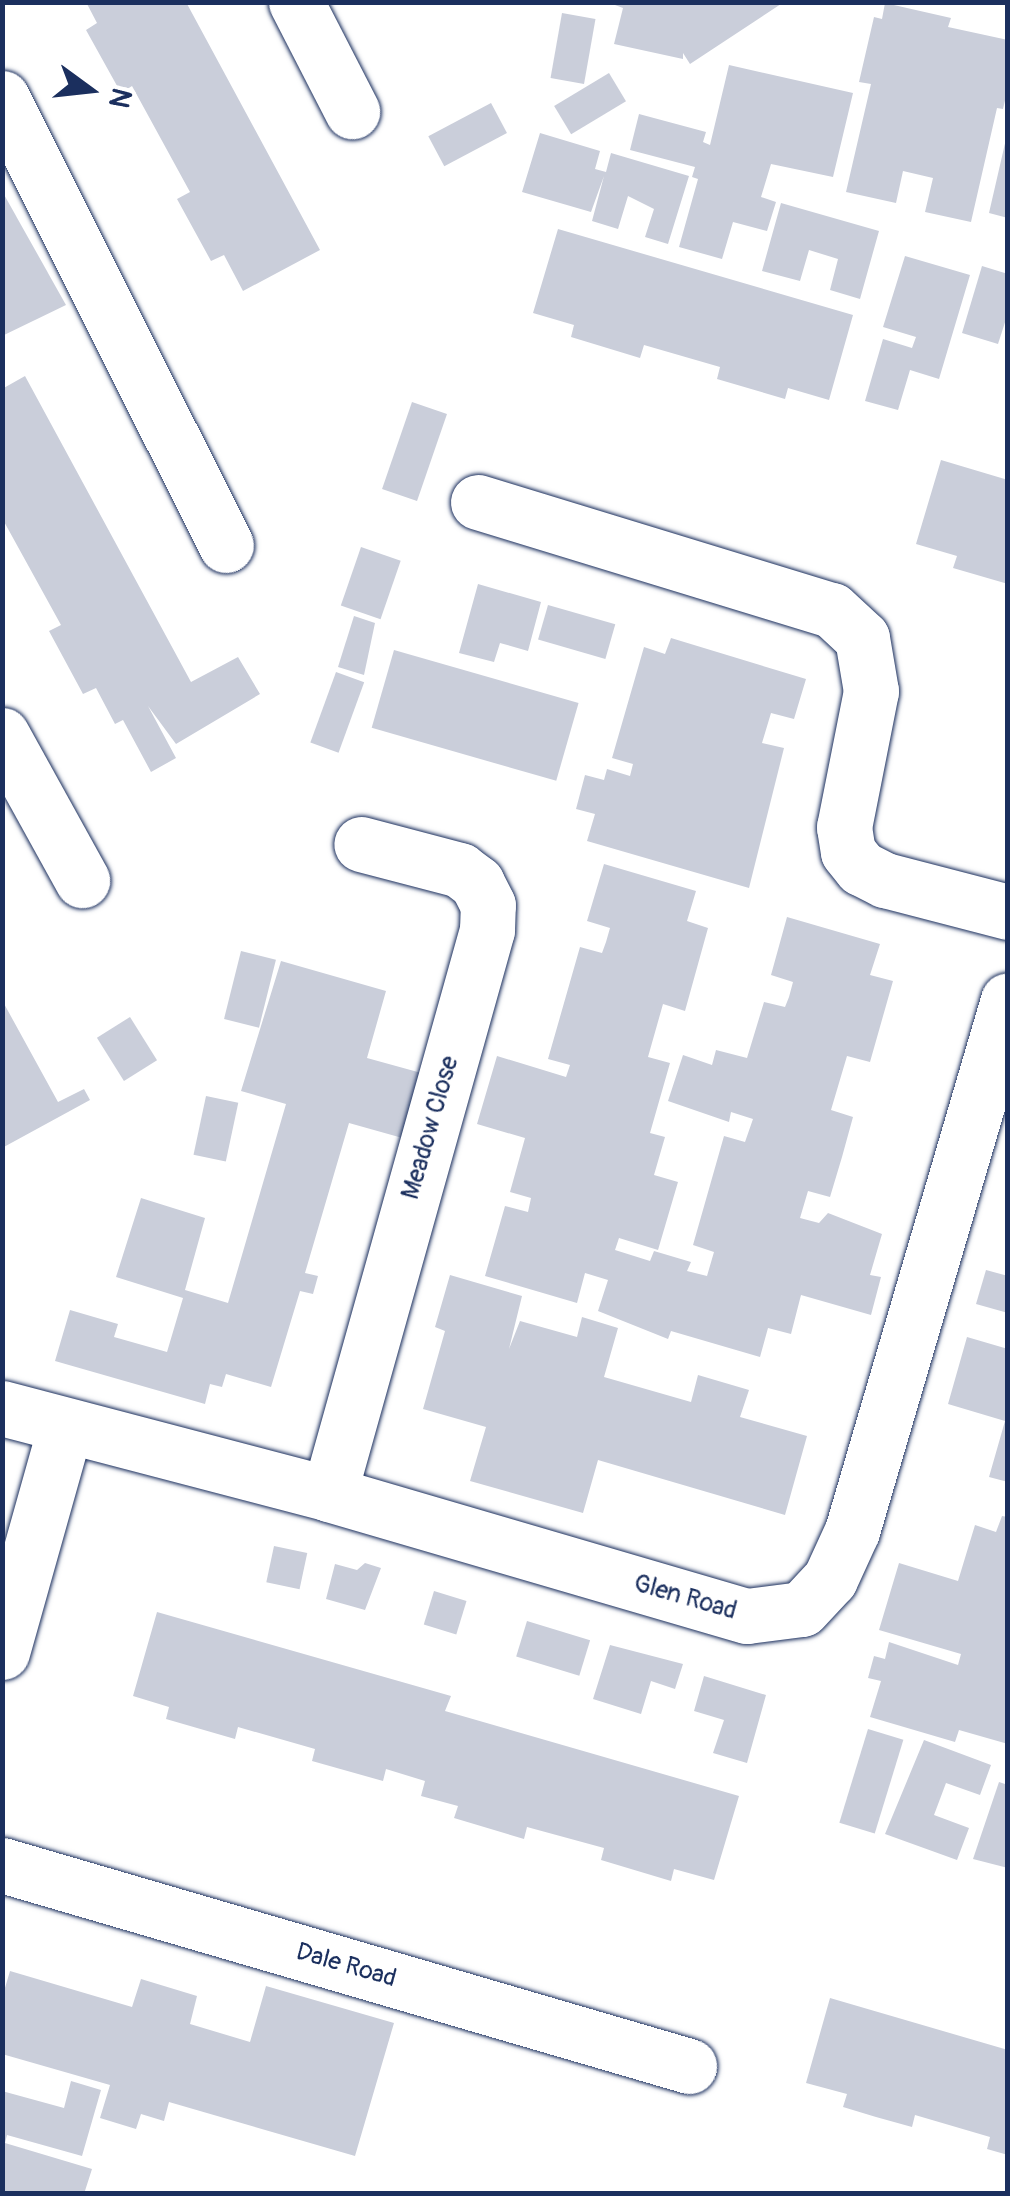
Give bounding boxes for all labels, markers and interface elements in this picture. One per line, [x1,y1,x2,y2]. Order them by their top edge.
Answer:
north arrow [40,40,140,140]
text: N [100,84,139,112]
street label: Meadow Close [396,1053,466,1203]
street label: Glen Road [630,1569,740,1627]
street label: Dale Road [292,1937,400,1995]

